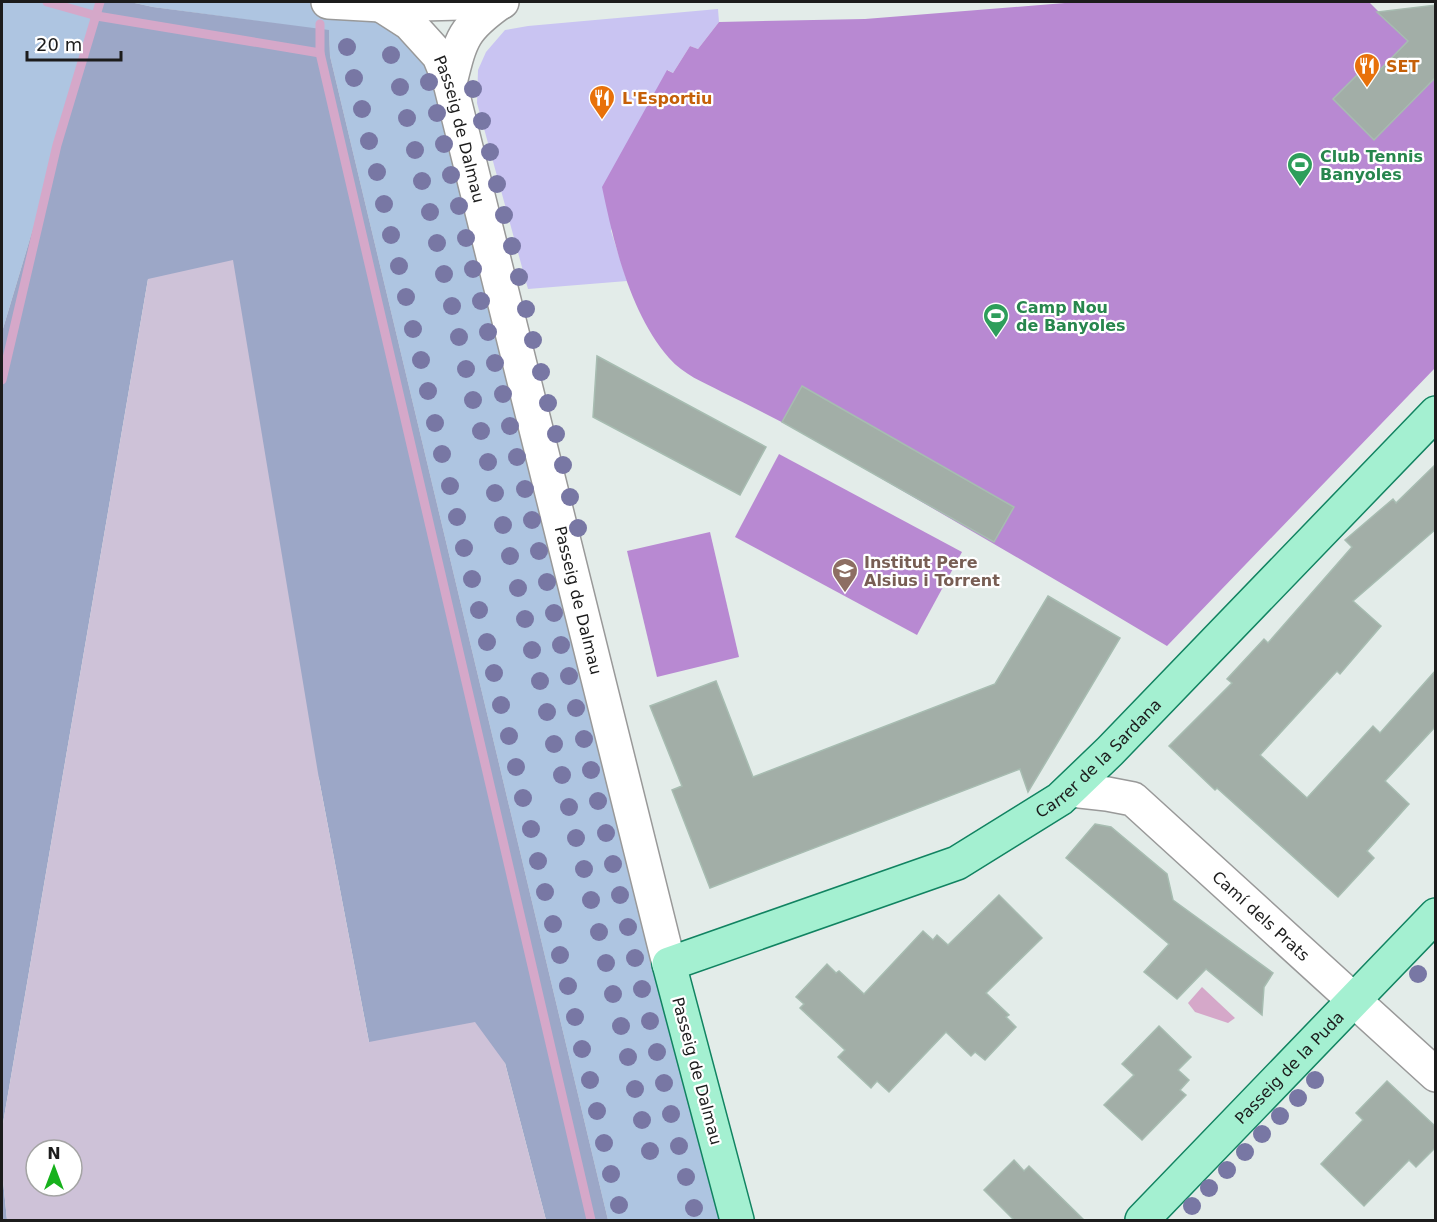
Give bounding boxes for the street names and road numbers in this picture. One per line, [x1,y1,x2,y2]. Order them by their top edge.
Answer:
street label: Passeig de Dalmau [430,52,489,205]
street label: Passeig de Dalmau [551,524,606,676]
street label: Carrer de la Sardana [1032,695,1165,821]
street label: Camí dels Prats [1209,867,1314,965]
street label: Passeig de Dalmau [668,995,726,1147]
street label: Passeig de la Puda [1231,1007,1348,1128]

